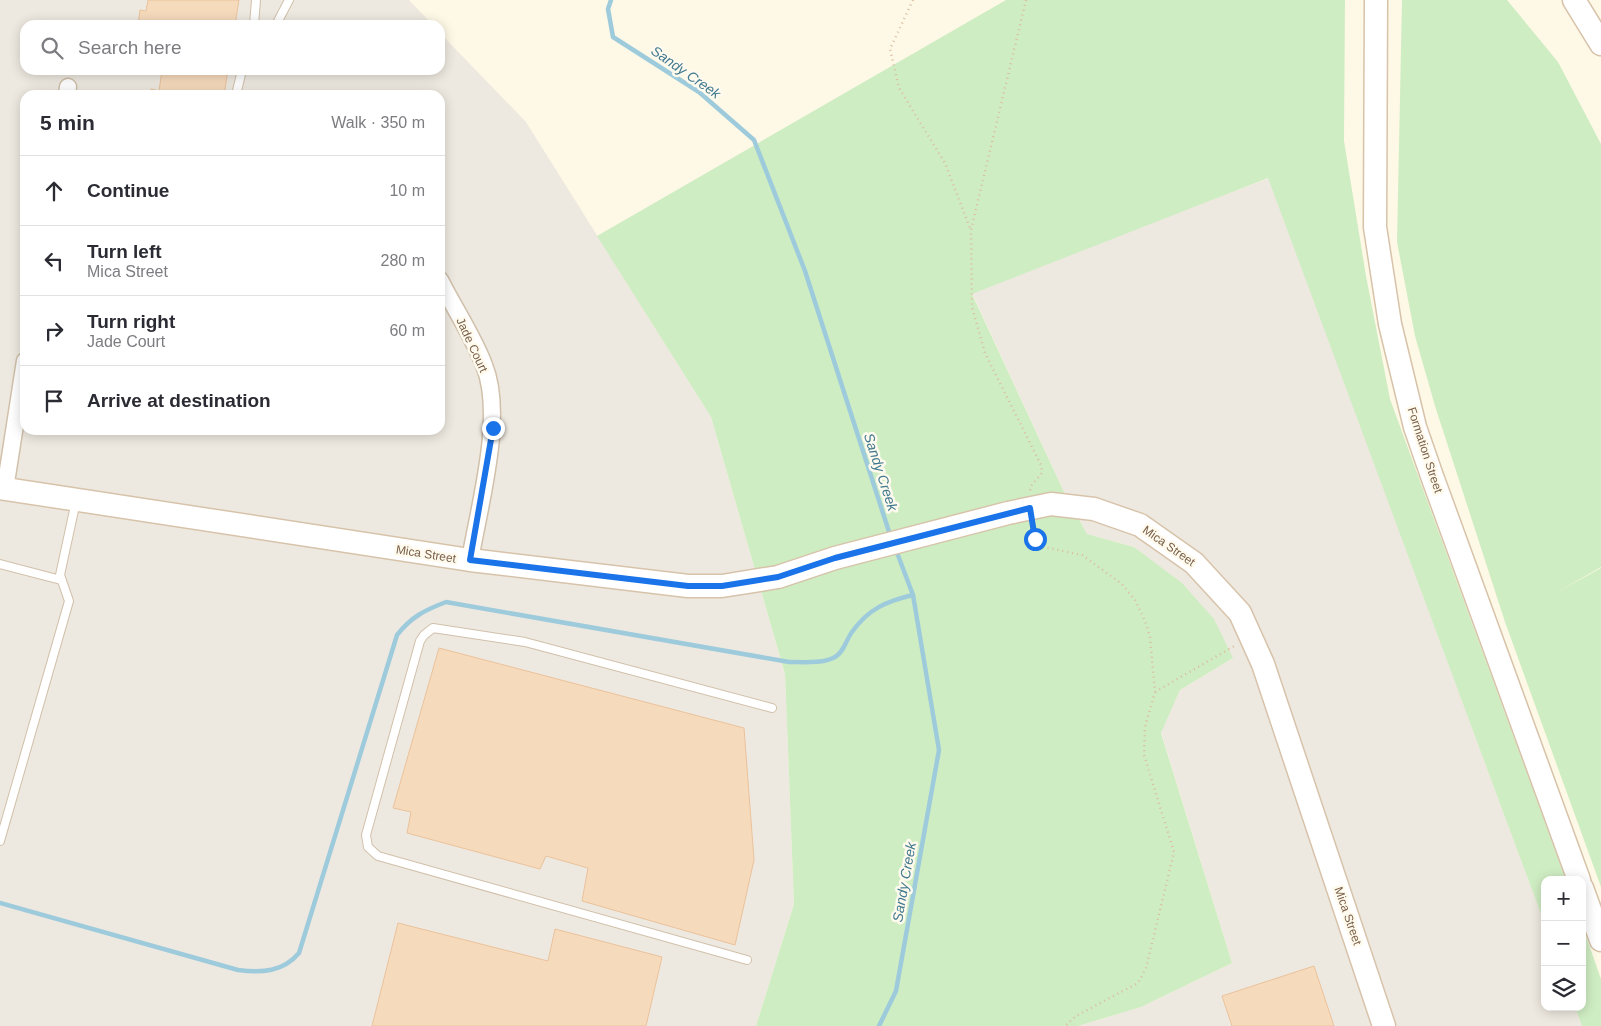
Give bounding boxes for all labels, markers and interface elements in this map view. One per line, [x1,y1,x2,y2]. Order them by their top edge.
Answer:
search box [20,20,445,75]
icon: search [38,34,66,62]
text: Search here [78,37,182,58]
water label: Sandy Creek [648,42,725,102]
text: 5 min [40,111,95,134]
text: Walk · 350 m [331,114,425,131]
icon: ahead [40,177,68,205]
text: Continue [87,180,169,201]
text: 10 m [389,182,425,199]
text: Turn left [87,241,162,262]
icon: left [40,247,68,275]
text: 280 m [381,252,425,269]
text: Mica Street [87,263,168,280]
text: Turn right [87,311,175,332]
street label: Jade Court [453,315,491,375]
icon: right [40,317,68,345]
text: 60 m [389,322,425,339]
text: Jade Court [87,333,165,350]
icon: arrive [40,387,68,415]
text: Arrive at destination [87,390,271,411]
street label: Formation Street [1405,405,1446,495]
route end [482,417,505,440]
water label: Sandy Creek [861,431,901,514]
street label: Mica Street [1140,523,1198,570]
route start [1024,528,1047,551]
street label: Mica Street [395,542,458,566]
water label: Sandy Creek [889,840,919,923]
map controls [1541,876,1586,1011]
button: + [1541,876,1586,921]
street label: Mica Street [1332,885,1365,948]
button: − [1541,921,1586,966]
button: layers [1541,966,1586,1011]

